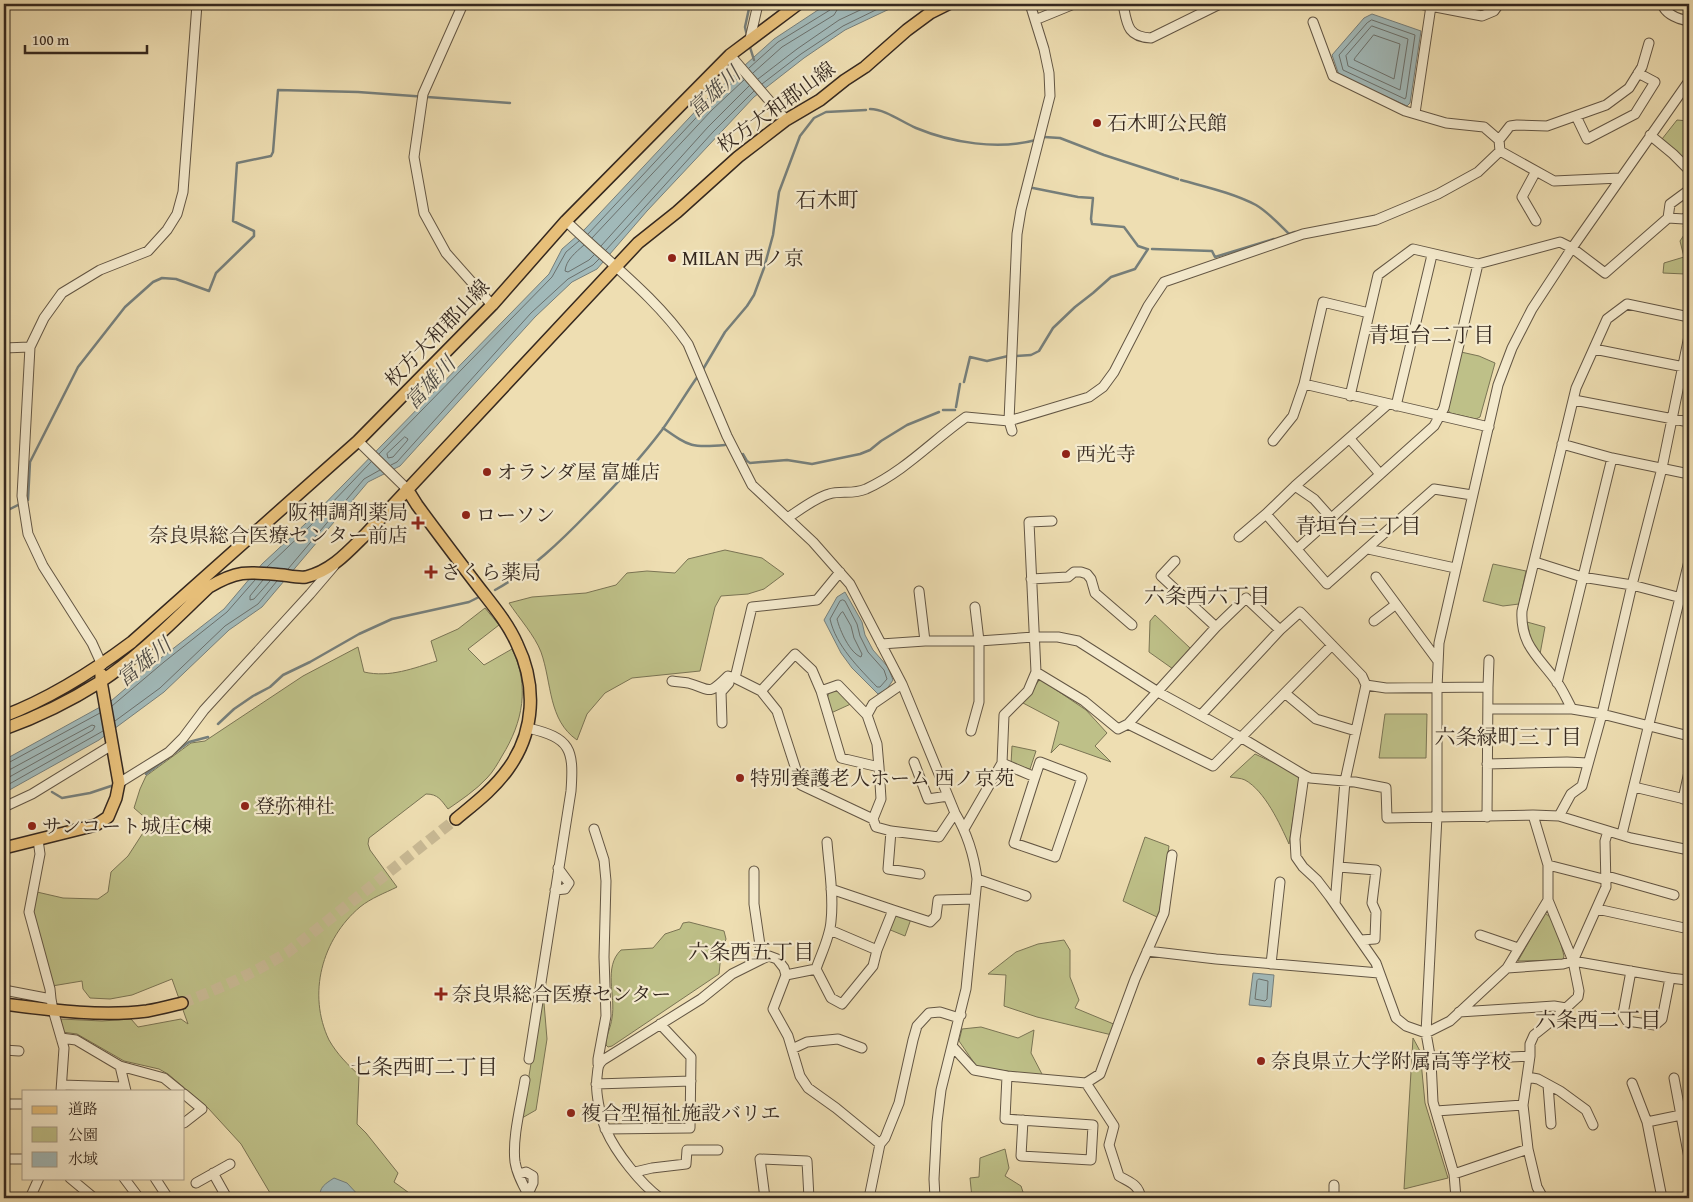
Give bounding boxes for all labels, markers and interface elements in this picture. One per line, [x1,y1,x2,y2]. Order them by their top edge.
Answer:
scale bar [25,22,148,54]
text: 100 m [32,29,70,50]
street label: 枚方大和郡山線 [711,54,841,159]
water label: 富雄川 [680,57,749,124]
place label: 石木町公民館 [1107,108,1227,137]
marker: 石木町公民館 [1091,117,1103,129]
district label: 石木町 [796,184,859,215]
place label: MILAN 西ノ京 [682,243,804,272]
marker: MILAN 西ノ京 [666,252,678,264]
street label: 枚方大和郡山線 [378,272,496,393]
district label: 青垣台二丁目 [1368,319,1494,350]
water label: 富雄川 [397,348,464,416]
place label: 西光寺 [1076,439,1136,468]
marker: 西光寺 [1060,448,1072,460]
place label: オランダ屋 富雄店 [497,457,661,486]
marker: オランダ屋 富雄店 [481,466,493,478]
place label: 阪神調剤薬局 奈良県総合医療センター前店 [149,497,408,549]
place label: ローソン [476,500,555,529]
marker: ローソン [460,509,472,521]
district label: 青垣台三丁目 [1295,510,1421,541]
marker: 阪神調剤薬局 奈良県総合医療センター前店 [412,517,424,529]
place label: さくら薬局 [441,557,541,586]
marker: さくら薬局 [425,566,437,578]
district label: 六条西六丁目 [1144,580,1270,611]
water label: 富雄川 [109,628,179,693]
district label: 六条緑町三丁目 [1435,721,1582,752]
place label: 特別養護老人ホーム 西ノ京苑 [750,763,1014,792]
marker: 特別養護老人ホーム 西ノ京苑 [734,772,746,784]
place label: 登弥神社 [255,791,335,820]
marker: 登弥神社 [239,800,251,812]
place label: サンコート城庄C棟 [42,811,212,840]
marker: サンコート城庄C棟 [26,820,38,832]
district label: 六条西五丁目 [688,936,814,967]
place label: 奈良県総合医療センター [452,979,671,1008]
marker: 奈良県総合医療センター [434,987,448,1001]
district label: 六条西二丁目 [1535,1004,1661,1035]
place label: 奈良県立大学附属高等学校 [1271,1046,1511,1075]
district label: 七条西町二丁目 [351,1051,498,1082]
marker: 奈良県立大学附属高等学校 [1255,1055,1267,1067]
legend [22,1090,185,1180]
text: 道路 [68,1098,98,1119]
place label: 複合型福祉施設バリエ [581,1098,781,1127]
marker: 複合型福祉施設バリエ [565,1107,577,1119]
text: 公園 [68,1124,98,1145]
text: 水域 [68,1148,98,1169]

